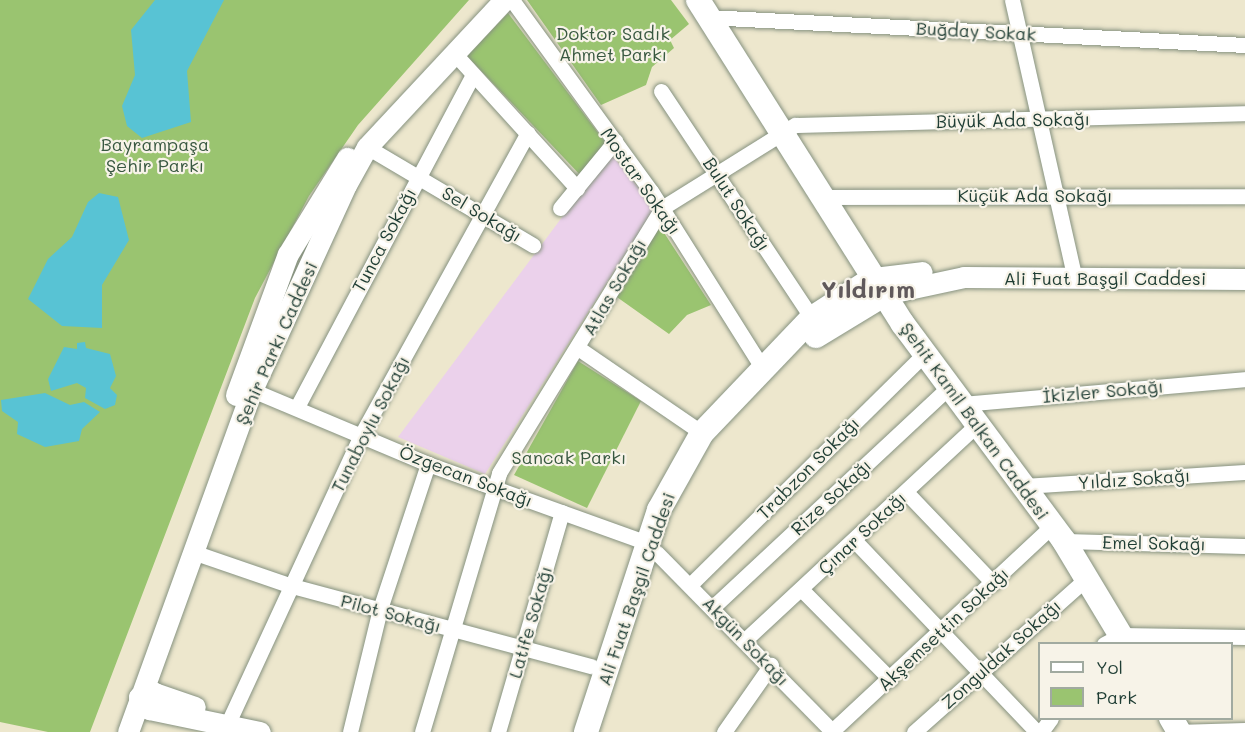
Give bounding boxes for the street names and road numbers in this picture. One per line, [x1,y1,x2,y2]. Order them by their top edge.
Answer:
street label: Buğday Sokak [915,17,1037,45]
street label: Büyük Ada Sokağı [936,108,1090,132]
street label: Mostar Sokağı [596,123,686,239]
street label: Bulut Sokağı [699,153,775,255]
street label: Sel Sokağı [438,182,526,246]
street label: Tunca Sokağı [347,184,421,296]
street label: Küçük Ada Sokağı [957,184,1113,206]
street label: Atlas Sokağı [578,235,650,339]
street label: Şehir Parkı Caddesi [230,258,322,428]
street label: Ali Fuat Başgil Caddesi [1004,267,1206,289]
street label: Şehit Kamil Balkan Caddesi [896,318,1054,524]
street label: Tunaboylu Sokağı [326,352,414,496]
street label: İkizler Sokağı [1042,375,1164,407]
street label: Trabzon Sokağı [752,412,864,524]
street label: Özgecan Sokağı [396,441,536,511]
street label: Rize Sokağı [786,454,876,540]
street label: Yıldız Sokağı [1077,464,1191,494]
street label: Çınar Sokağı [814,487,910,579]
street label: Ali Fuat Başgil Caddesi [593,490,679,688]
street label: Emel Sokağı [1102,531,1206,555]
street label: Latife Sokağı [504,563,556,681]
street label: Akşemsettin Sokağı [873,563,1013,695]
street label: Pilot Sokağı [338,589,444,637]
street label: Akgün Sokağı [698,592,794,690]
street label: Zonguldak Sokağı [937,595,1065,713]

